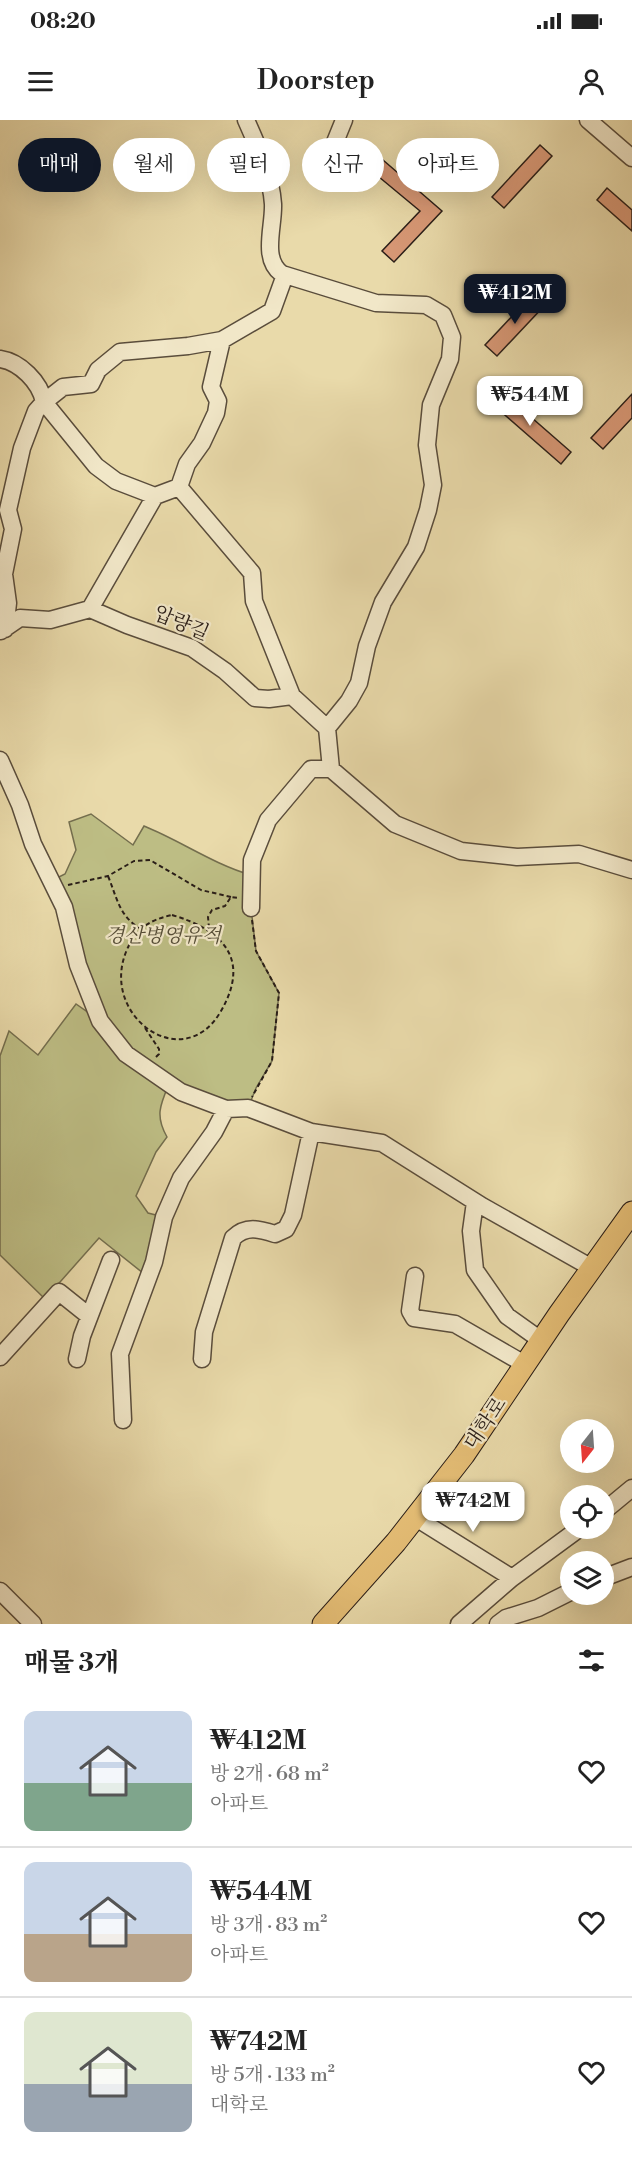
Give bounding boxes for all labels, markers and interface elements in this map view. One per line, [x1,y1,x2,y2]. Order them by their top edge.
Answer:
text: 08:20 [30,8,96,35]
text: Doorstep [257,64,375,98]
icon: menu [24,65,57,98]
icon: person [575,65,608,98]
chip: 매매 [18,138,101,192]
chip: 월세 [113,138,195,192]
chip: 필터 [207,138,290,192]
chip: 신규 [302,138,384,192]
chip: 아파트 [396,138,499,192]
pin: ₩412M [473,274,557,325]
text: ₩412M [478,281,552,306]
pin: ₩544M [488,376,572,427]
text: ₩544M [491,383,569,408]
street label: 압량길 [149,601,213,647]
park label: 경산병영유적 [105,924,223,949]
street label: 대학로 [459,1393,513,1455]
north arrow [560,1419,614,1473]
map controls [560,1419,614,1605]
pin: ₩742M [431,1482,515,1533]
button: locate [560,1485,614,1539]
text: ₩742M [436,1489,510,1514]
button: layers [560,1551,614,1605]
icon: filters [575,1644,608,1677]
text: 매물 3개 [24,1647,119,1679]
text: ₩412M [210,1725,306,1757]
icon: home [72,1735,144,1807]
icon: heart [575,1755,608,1788]
text: 방 2개 · 68 m² [210,1762,329,1787]
text: 아파트 [210,1792,268,1817]
text: ₩544M [210,1876,312,1908]
icon: home [72,1886,144,1958]
icon: heart [575,1906,608,1939]
text: 방 3개 · 83 m² [210,1913,327,1938]
text: 아파트 [210,1943,268,1968]
text: ₩742M [210,2026,307,2058]
icon: home [72,2036,144,2108]
icon: heart [575,2056,608,2089]
text: 방 5개 · 133 m² [210,2063,335,2088]
text: 대학로 [210,2093,268,2118]

